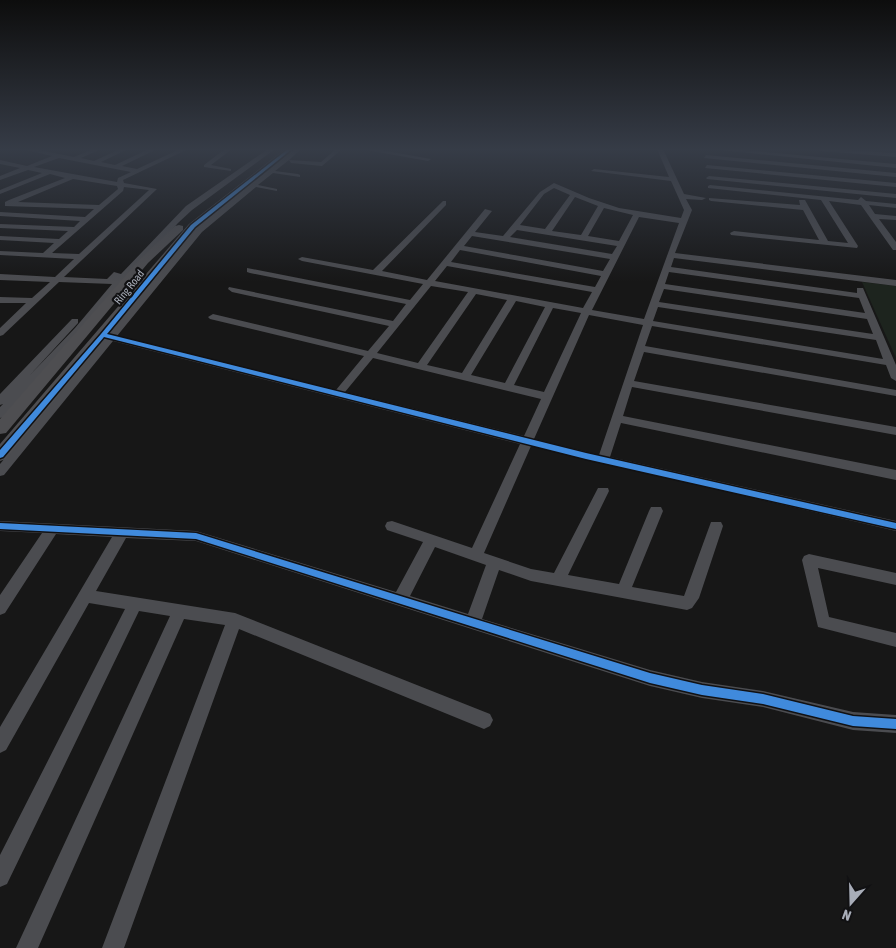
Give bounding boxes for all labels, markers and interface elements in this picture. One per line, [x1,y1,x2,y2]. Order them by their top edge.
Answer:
street label: Ring Road [112,267,146,307]
north arrow [826,878,876,928]
text: N [840,906,853,924]

